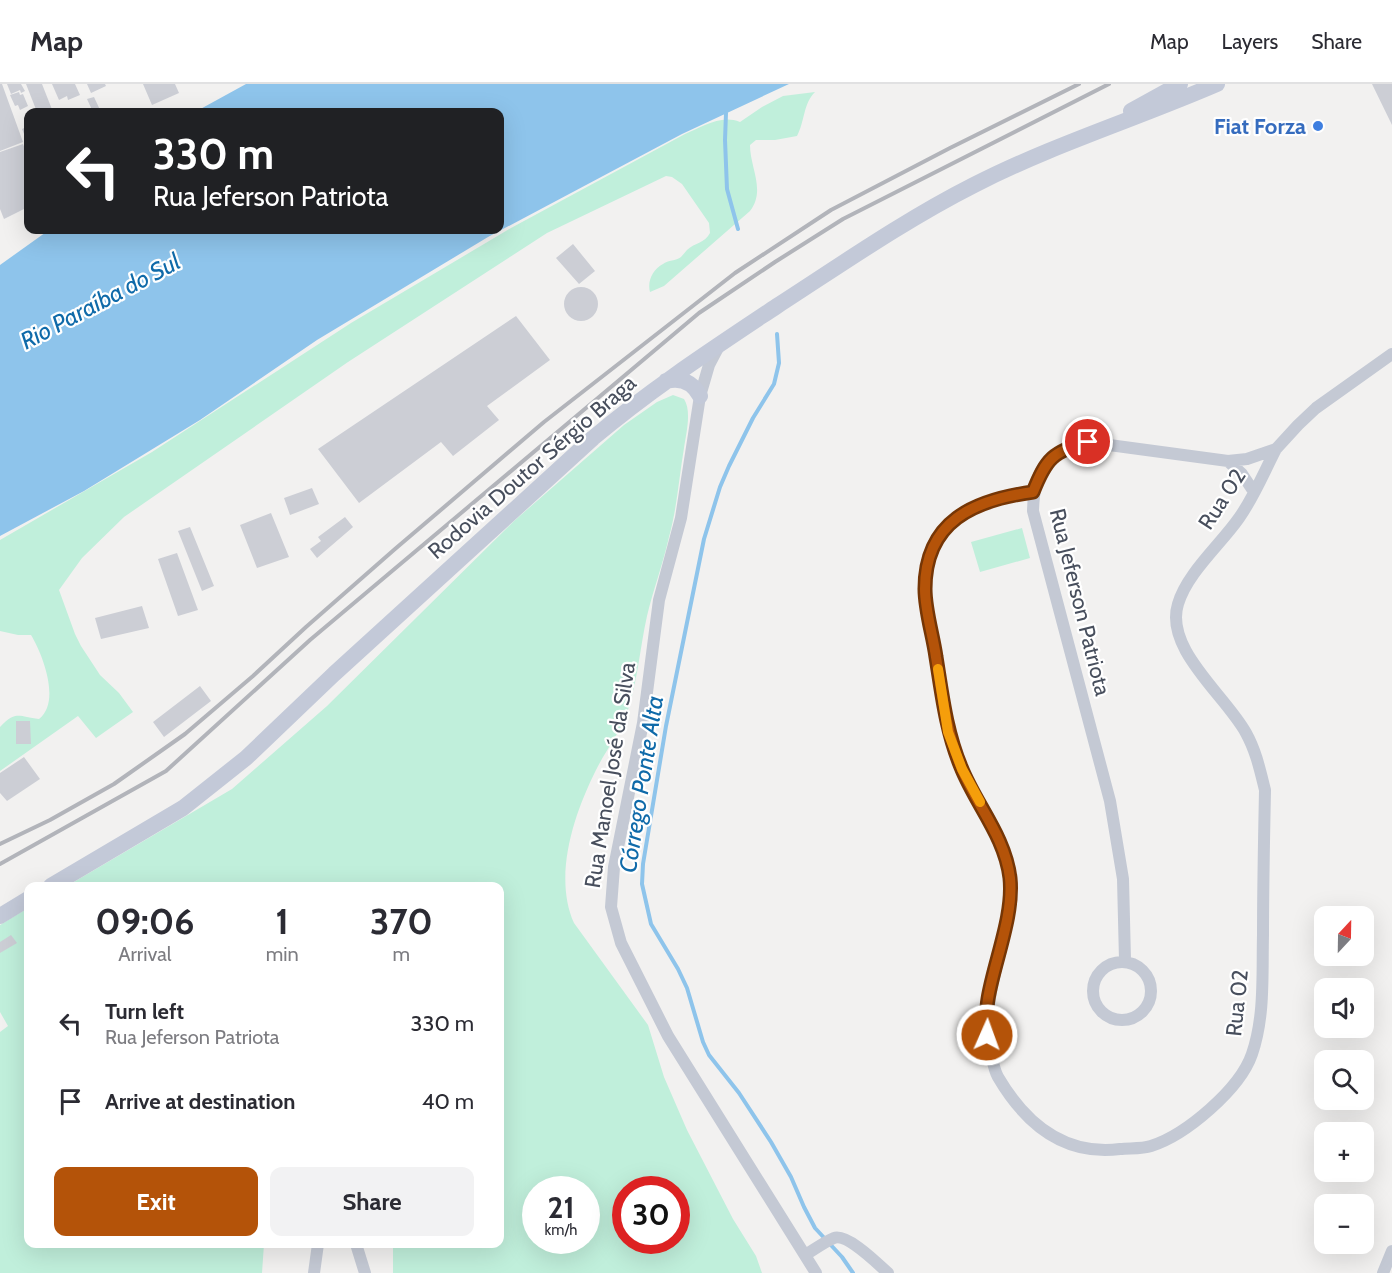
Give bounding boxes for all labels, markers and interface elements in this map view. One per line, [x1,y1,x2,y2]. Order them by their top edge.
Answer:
text: Map [30,24,83,58]
text: Map [1150,29,1189,54]
text: Layers [1222,29,1278,54]
text: Share [1311,29,1362,54]
place label: Fiat Forza [1214,113,1306,140]
marker: Fiat Forza [1311,119,1325,133]
text: 330 m [153,128,274,180]
icon: left [54,132,132,210]
text: Rua Jeferson Patriota [153,180,389,213]
water label: Rio Paraíba do Sul [15,246,185,355]
street label: Rodovia Doutor Sérgio Braga [422,369,642,565]
pin [1062,416,1113,467]
icon: arrive [1071,425,1104,458]
street label: Rua 02 [1192,464,1252,534]
street label: Rua Jeferson Patriota [1044,506,1116,699]
street label: Rua Manoel José da Silva [579,660,641,890]
water label: Córrego Ponte Alta [613,693,669,875]
text: 09:06 [95,899,195,943]
text: 1 [276,899,289,943]
text: 370 [370,899,433,943]
north arrow [1314,906,1374,966]
map controls [1314,906,1374,1254]
text: Arrival [118,942,171,966]
text: min [266,942,299,966]
text: m [393,942,410,966]
street label: Rua 02 [1220,968,1254,1038]
button: sound [1314,978,1374,1038]
text: Turn left [105,998,184,1025]
position arrow [955,1003,1019,1067]
icon: left [54,1007,87,1040]
text: 330 m [411,1010,474,1037]
text: Rua Jeferson Patriota [105,1025,279,1049]
button: search [1314,1050,1374,1110]
icon: arrive [54,1085,87,1118]
text: Arrive at destination [105,1088,295,1115]
text: 40 m [422,1088,474,1115]
button: + [1314,1122,1374,1182]
button: Exit [54,1167,258,1236]
button: Share [270,1167,474,1236]
speed limit sign: 30 [612,1176,690,1254]
text: 21 [548,1189,574,1226]
button: − [1314,1194,1374,1254]
text: km/h [545,1221,577,1239]

